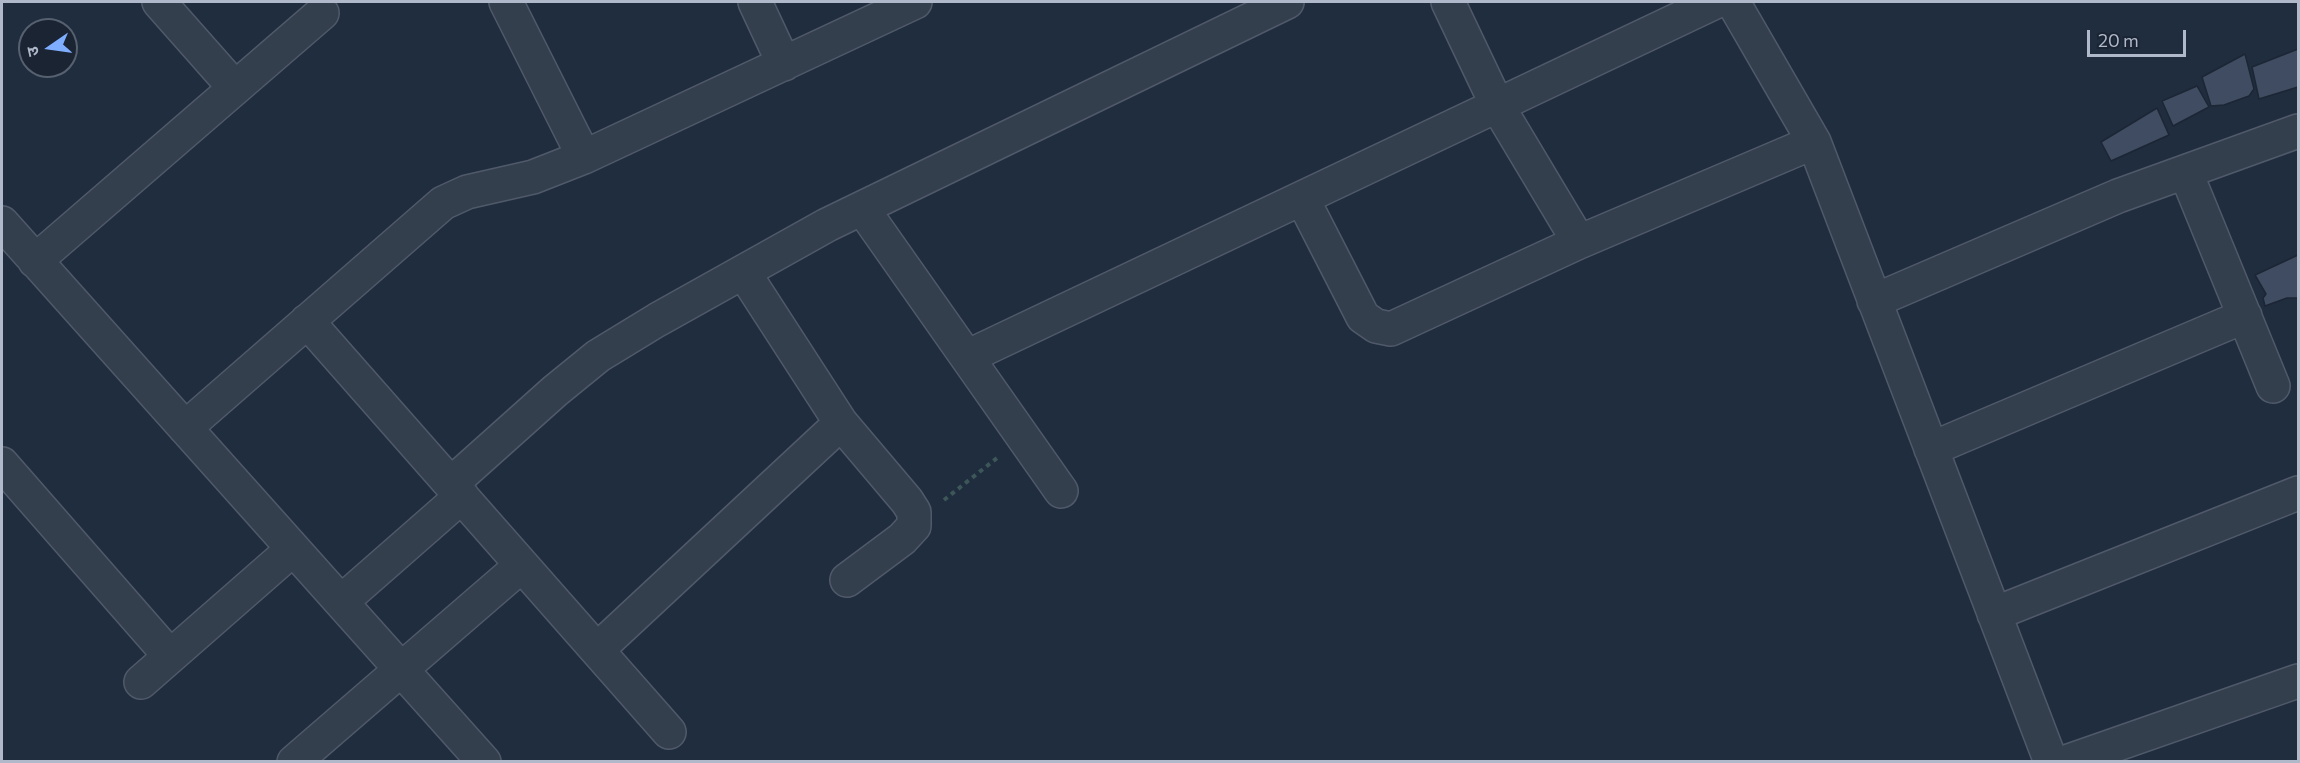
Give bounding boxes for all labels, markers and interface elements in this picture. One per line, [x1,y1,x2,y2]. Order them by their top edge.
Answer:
north arrow [18,18,78,78]
scale bar [2090,18,2189,56]
text: 20 m [2098,29,2139,51]
text: उ [22,45,42,58]

